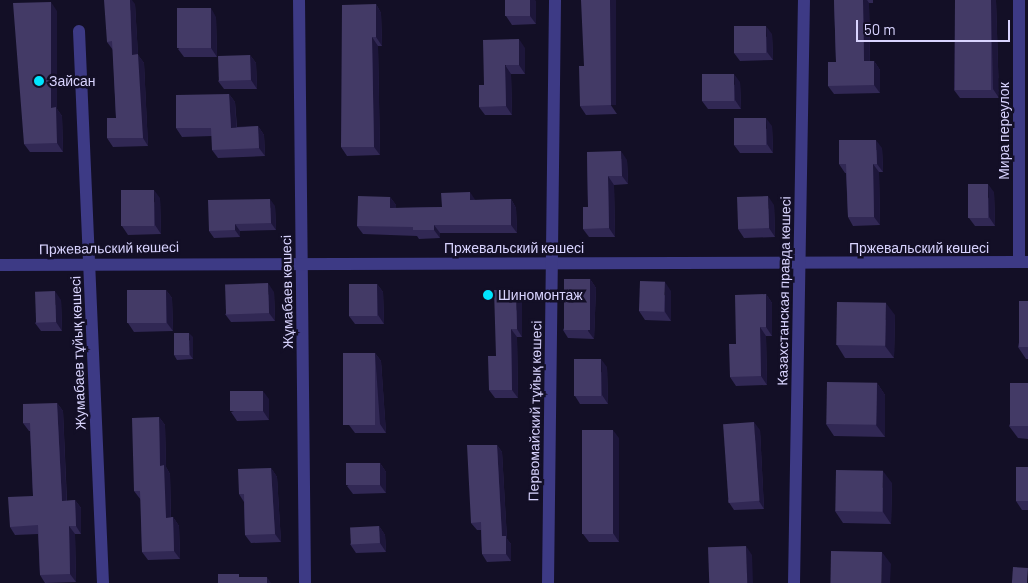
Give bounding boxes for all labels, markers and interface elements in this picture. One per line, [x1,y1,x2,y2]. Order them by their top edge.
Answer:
scale bar [858,10,1012,42]
text: 50 m [864,20,896,38]
place label: Зайсан [49,73,96,89]
marker: Зайсан [33,75,45,87]
street label: Мира переулок [996,82,1012,180]
street label: Казахстанская правда көшесі [774,196,794,386]
street label: Жұмабаев көшесі [278,235,296,349]
street label: Пржевальский көшесі [39,238,179,258]
street label: Пржевальский көшесі [444,240,584,256]
street label: Пржевальский көшесі [849,240,989,256]
street label: Жумабаев тұйық көшесі [67,276,89,430]
place label: Шиномонтаж [498,287,583,303]
marker: Шиномонтаж [482,289,494,301]
street label: Первомайский тұйық көшесі [525,320,545,502]

